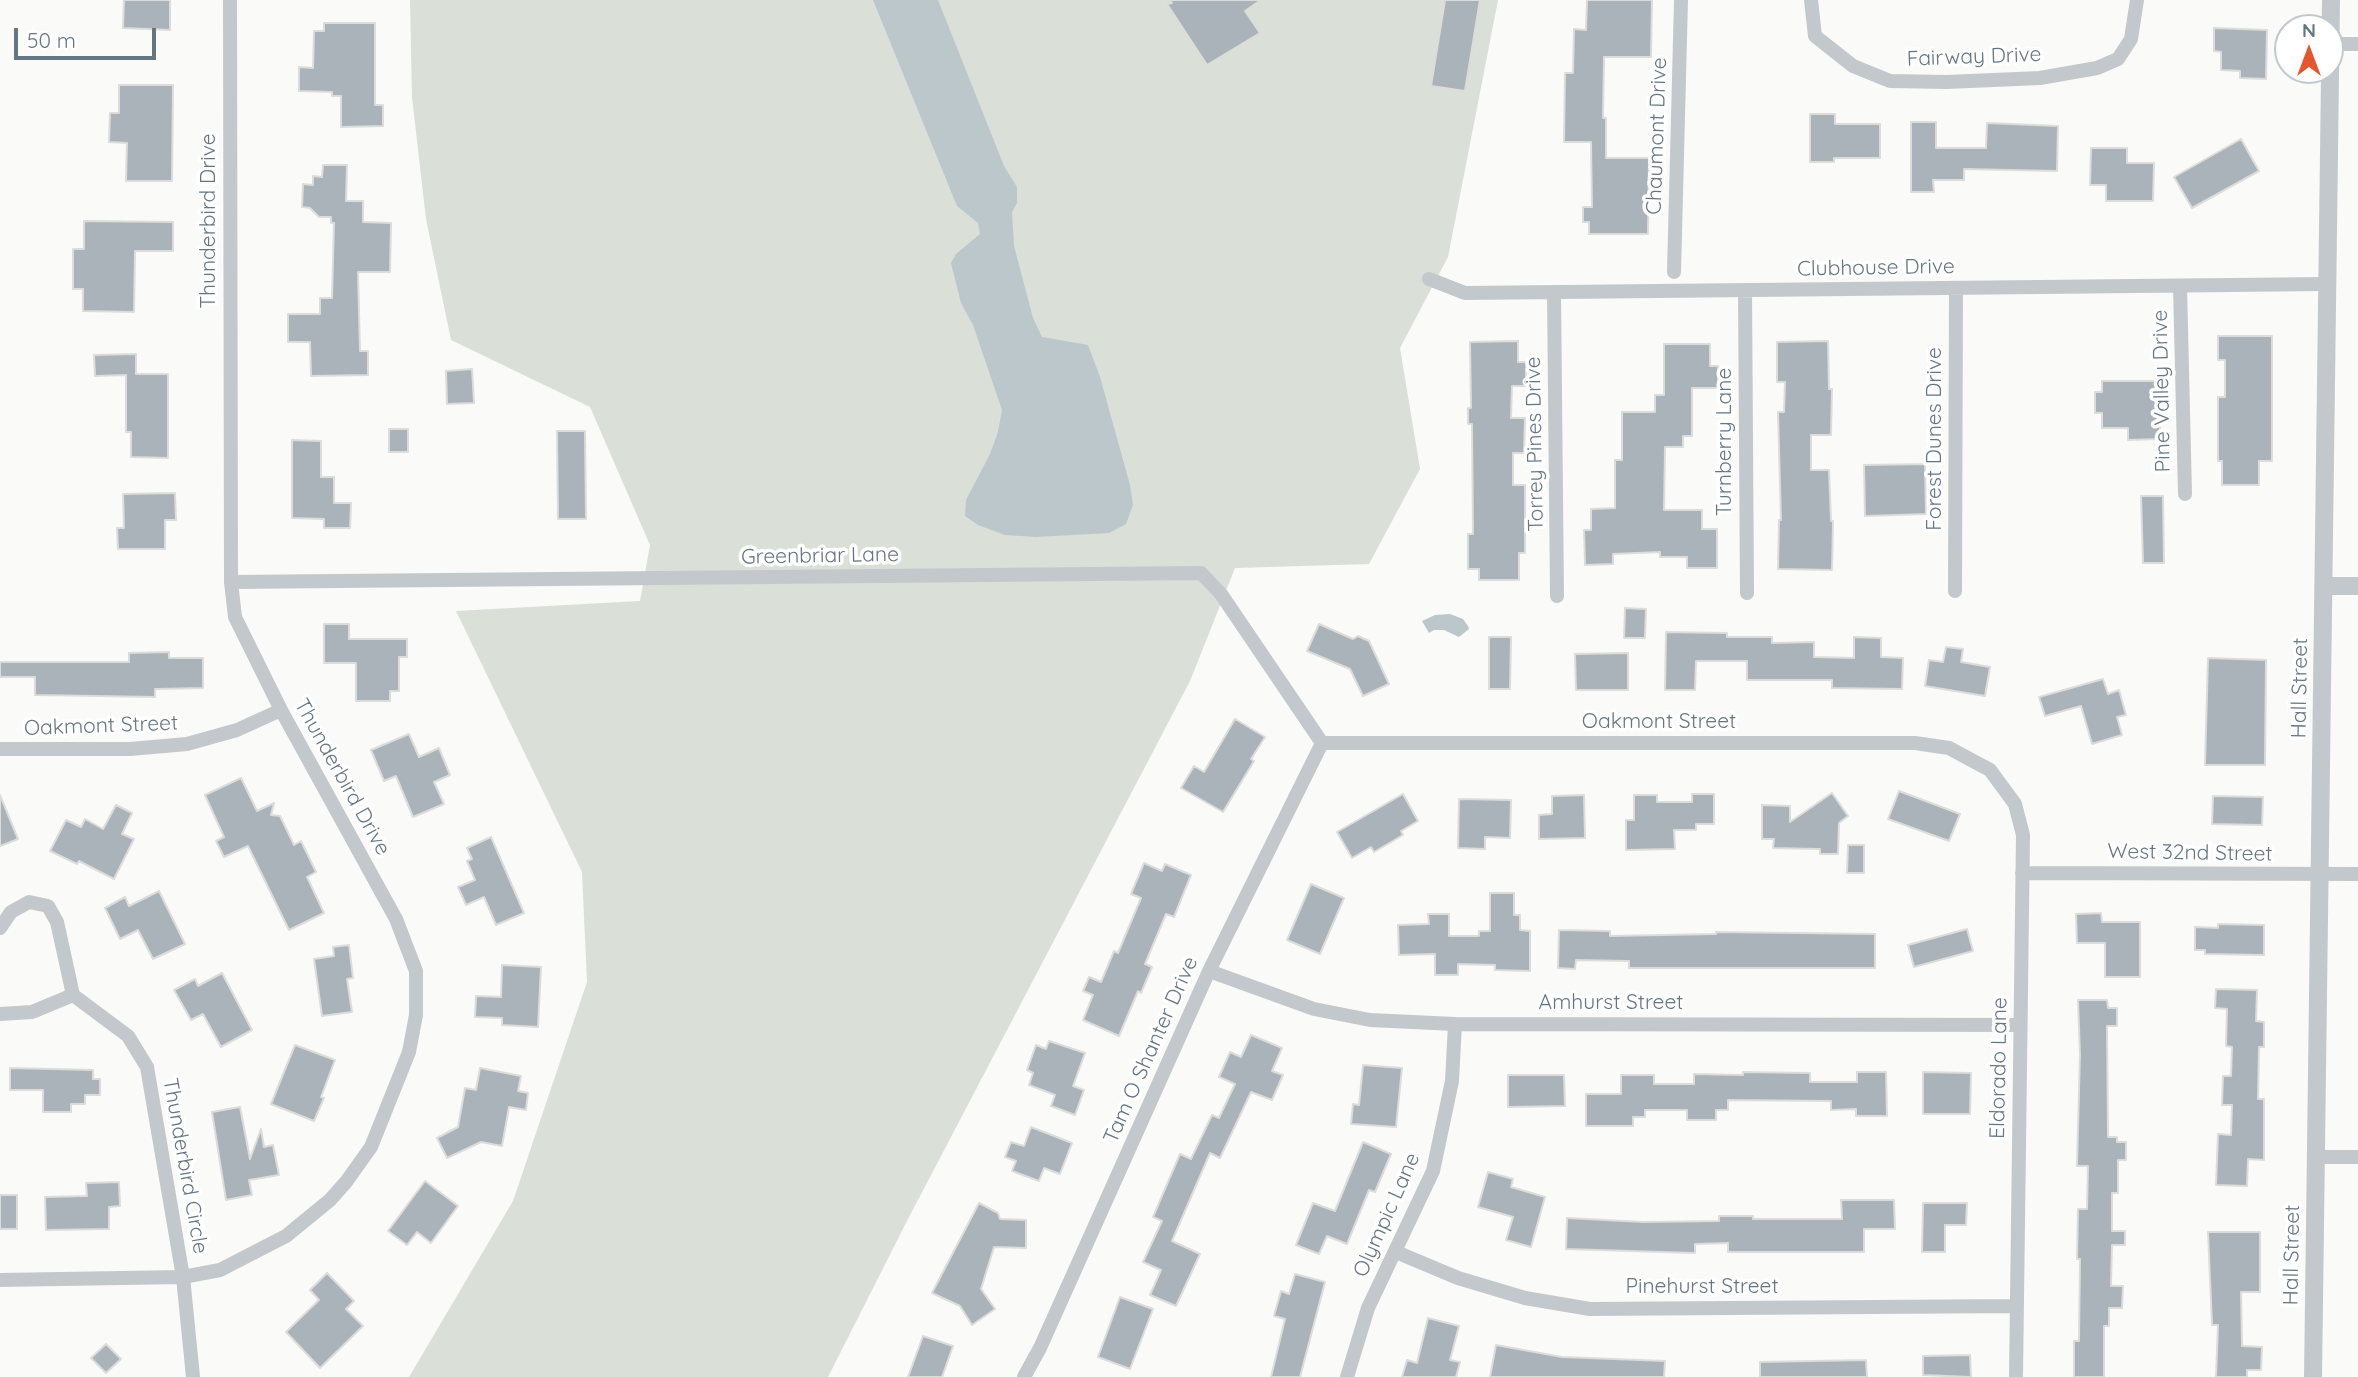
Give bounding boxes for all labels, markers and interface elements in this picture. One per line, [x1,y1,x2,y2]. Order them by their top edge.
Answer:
scale bar [18,14,159,58]
north arrow [2274,14,2344,84]
text: N [2302,18,2316,42]
text: 50 m [27,27,76,53]
street label: Fairway Drive [1906,42,2042,72]
street label: Chaumont Drive [1642,57,1672,215]
street label: Thunderbird Drive [196,133,222,309]
street label: Clubhouse Drive [1797,254,1955,282]
street label: Pine Valley Drive [2148,310,2176,472]
street label: Forest Dunes Drive [1922,347,1948,531]
street label: Torrey Pines Drive [1521,356,1549,532]
street label: Turnberry Lane [1712,368,1738,516]
street label: Greenbriar Lane [741,542,899,570]
street label: Hall Street [2287,637,2313,739]
street label: Thunderbird Drive [289,694,395,860]
street label: Oakmont Street [1582,709,1736,735]
street label: Oakmont Street [23,711,179,741]
street label: West 32nd Street [2107,839,2273,867]
street label: Tam O Shanter Drive [1098,953,1204,1147]
street label: Amhurst Street [1539,990,1683,1016]
street label: Eldorado Lane [1985,997,2013,1139]
street label: Thunderbird Circle [157,1076,213,1256]
street label: Olympic Lane [1348,1149,1426,1281]
street label: Hall Street [2279,1204,2305,1306]
street label: Pinehurst Street [1625,1274,1779,1300]

